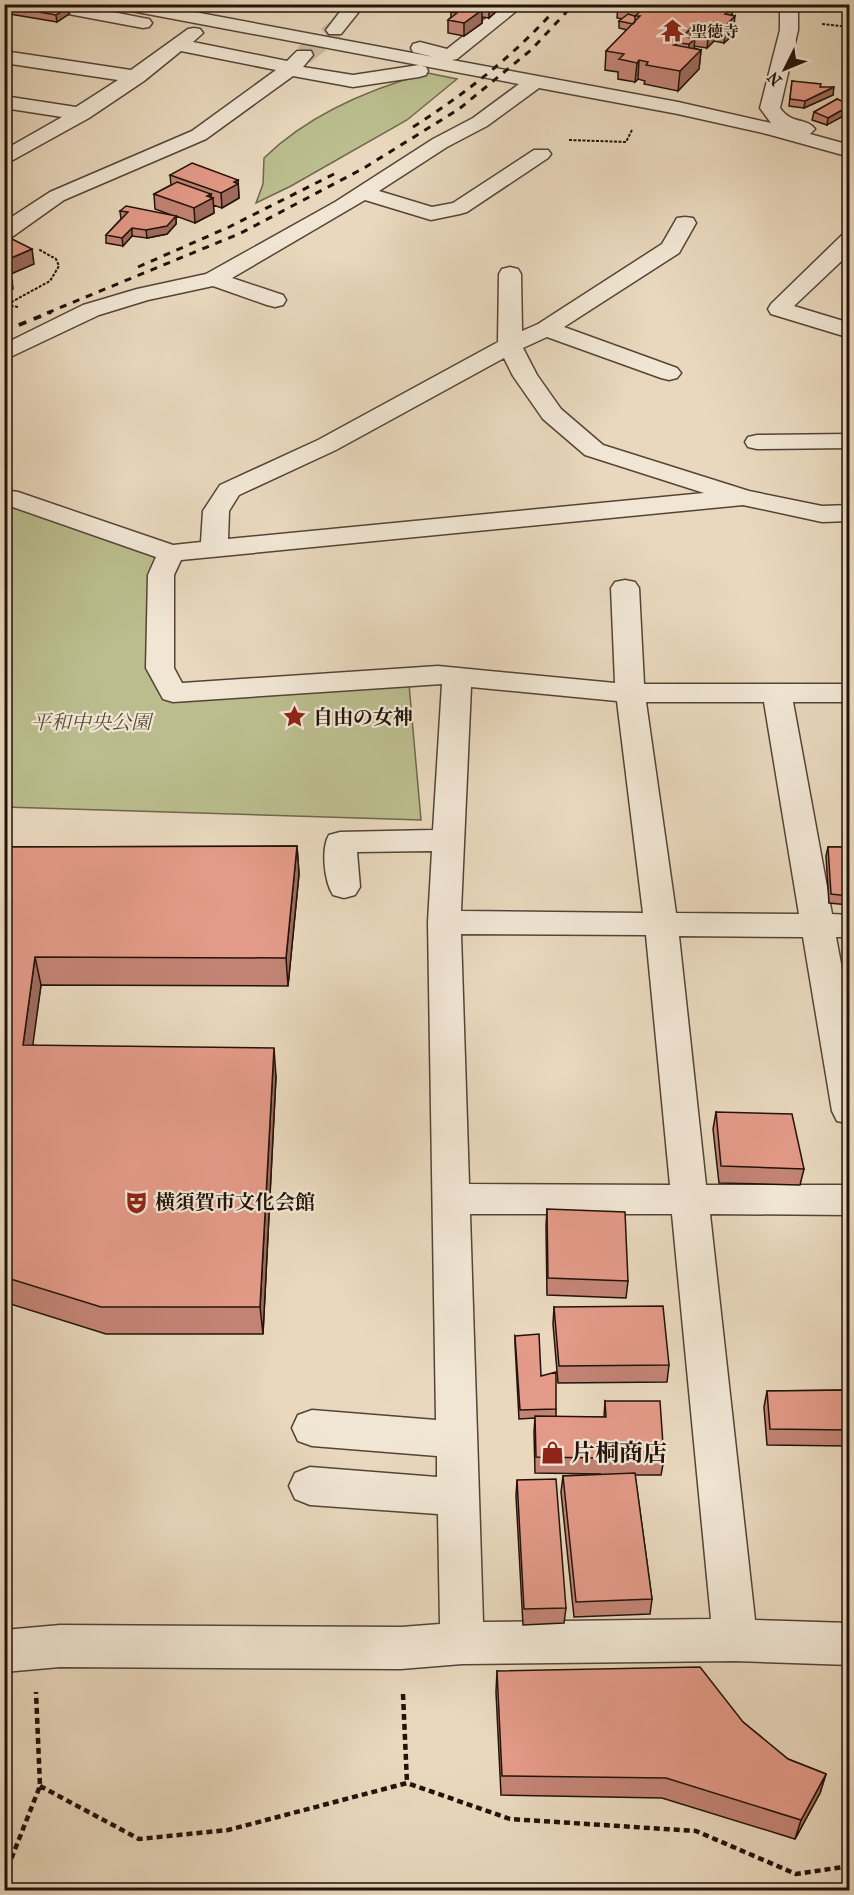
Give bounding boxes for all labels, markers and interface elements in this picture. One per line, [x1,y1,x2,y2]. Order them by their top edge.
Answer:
temple icon: 聖徳寺 [660,18,686,44]
place label: 聖徳寺 [691,22,739,41]
north arrow [755,39,815,99]
text: N [763,67,785,90]
place icon: 自由の女神 [282,704,308,730]
place label: 自由の女神 [313,706,413,729]
park label: 平和中央公園 [31,711,154,734]
theatre icon: 横須賀市文化会館 [124,1189,150,1215]
place label: 横須賀市文化会館 [155,1191,315,1214]
place label: 片桐商店 [571,1439,667,1467]
shop icon: 片桐商店 [540,1440,566,1466]

